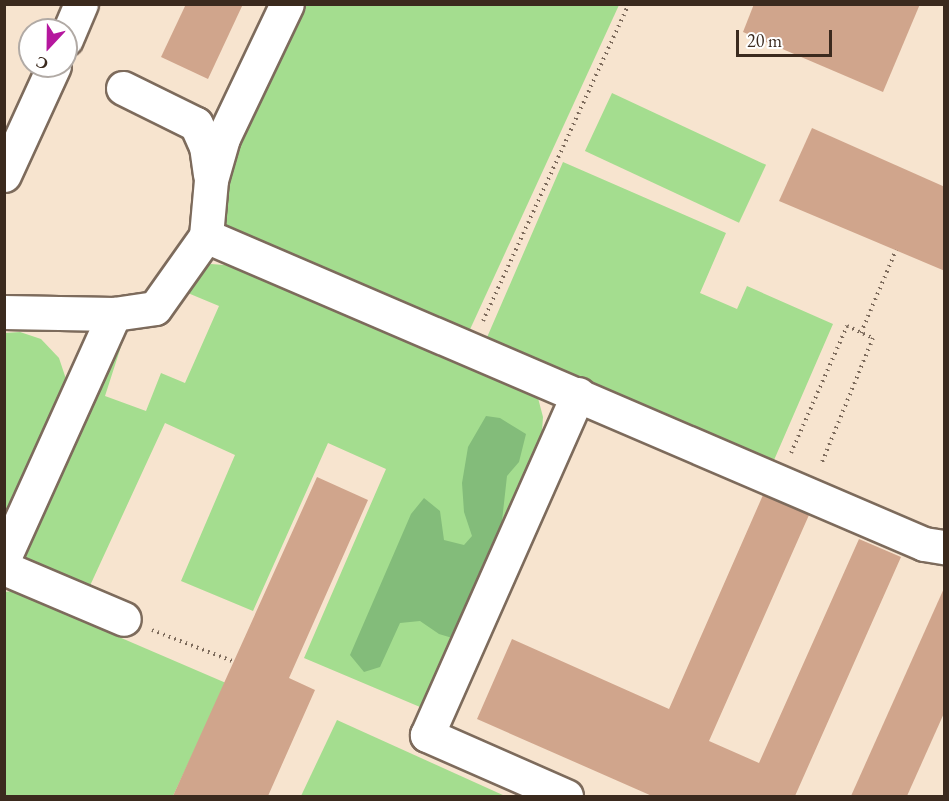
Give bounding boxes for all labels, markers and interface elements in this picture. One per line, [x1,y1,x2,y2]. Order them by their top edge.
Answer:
north arrow [18,18,78,78]
scale bar [739,18,835,56]
text: 20 m [747,29,782,52]
text: С [33,51,51,75]

